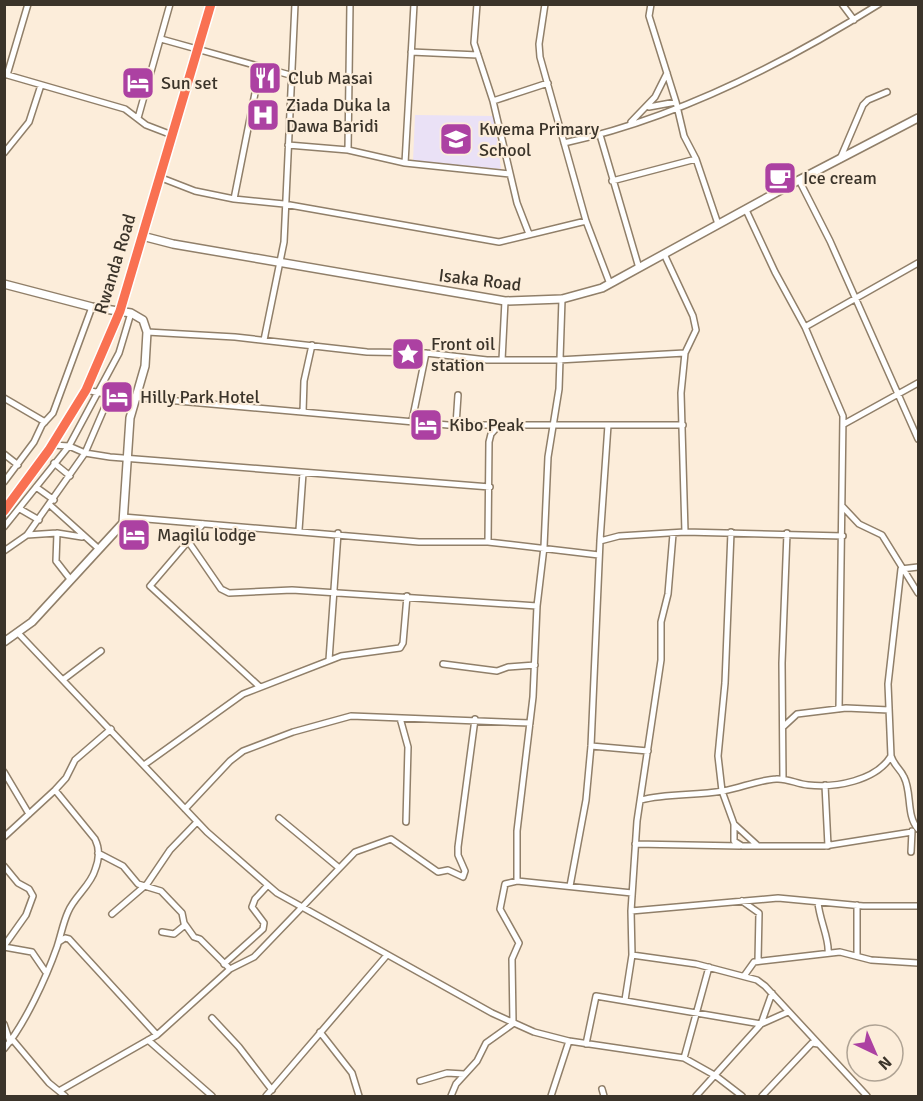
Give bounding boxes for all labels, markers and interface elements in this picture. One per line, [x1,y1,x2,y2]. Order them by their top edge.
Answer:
restaurant icon: Club Masai [247,60,283,96]
hotel icon: Sun set [120,65,156,101]
place label: Club Masai [288,67,373,89]
place label: Sun set [161,72,218,94]
place label: Ziada Duka la Dawa Baridi [286,94,391,137]
hospital icon: Ziada Duka la Dawa Baridi [245,97,281,133]
place label: Kwema Primary School [479,118,600,161]
school or university icon: Kwema Primary School [438,121,474,157]
cafe icon: Ice cream [762,160,798,196]
place label: Ice cream [803,167,877,189]
street label: Rwanda Road [89,211,141,317]
street label: Isaka Road [437,264,523,296]
place label: Front oil station [431,333,495,376]
place icon: Front oil station [390,336,426,372]
hotel icon: Hilly Park Hotel [99,379,135,415]
place label: Hilly Park Hotel [140,386,260,408]
hotel icon: Kibo Peak [408,407,444,443]
place label: Kibo Peak [449,414,524,436]
hotel icon: Magilu lodge [116,517,152,553]
place label: Magilu lodge [157,524,256,546]
north arrow [845,1023,905,1083]
text: N [874,1052,896,1074]

